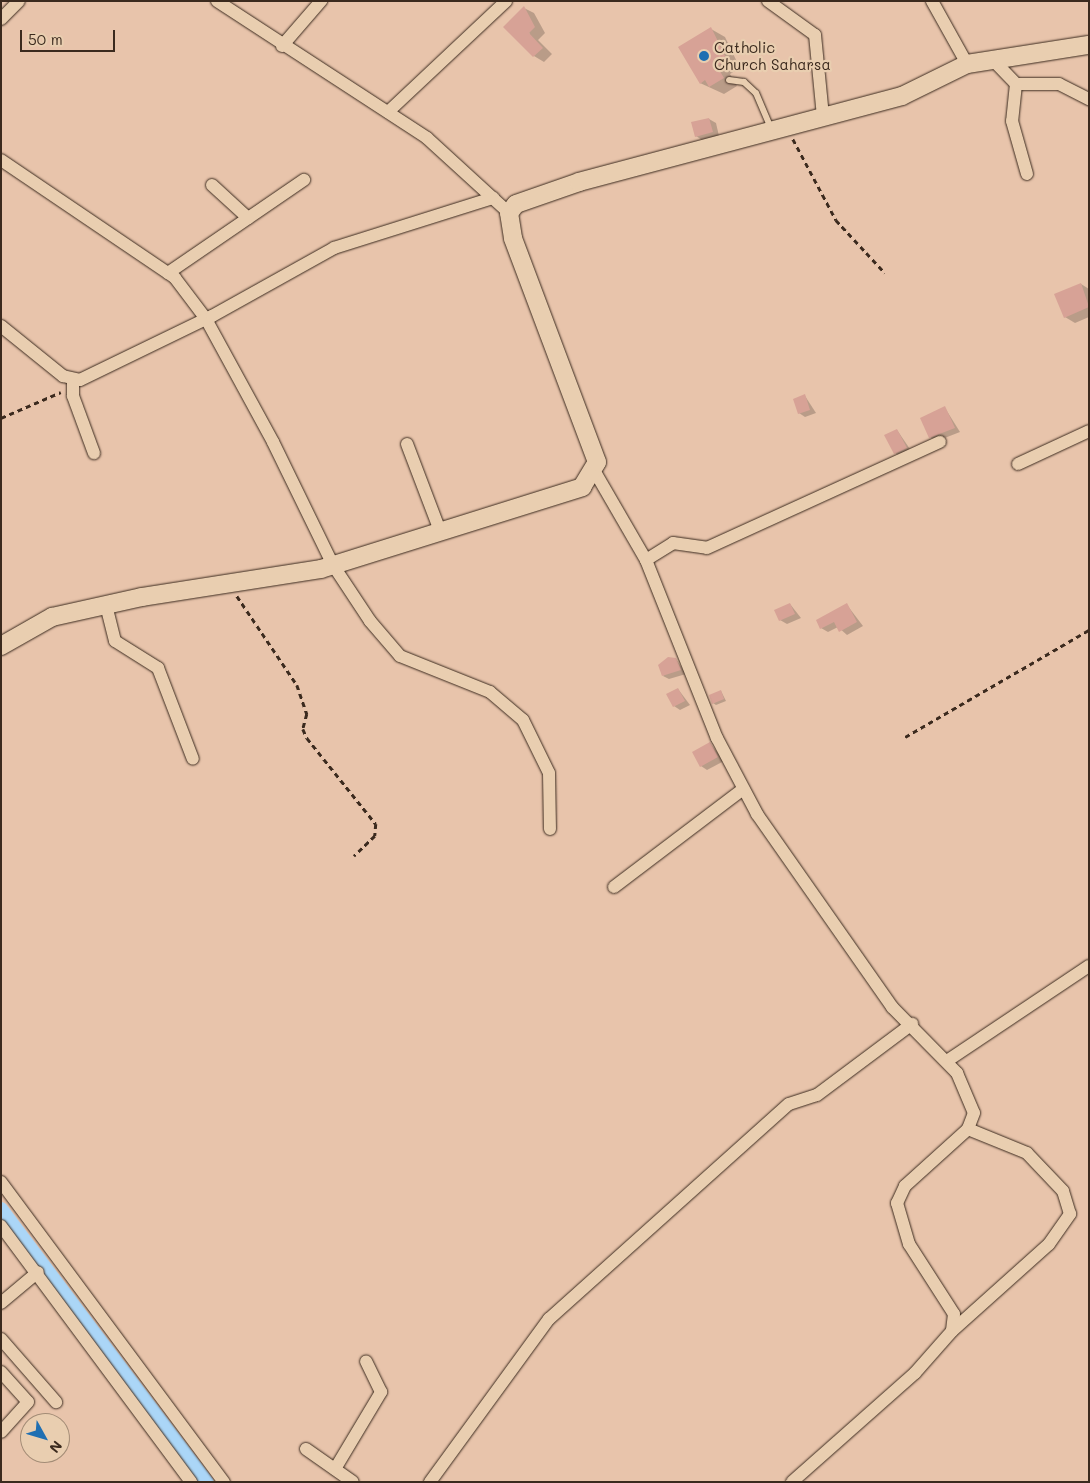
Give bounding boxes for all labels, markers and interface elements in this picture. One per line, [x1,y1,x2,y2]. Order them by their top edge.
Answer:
scale bar [22,20,118,52]
text: 50 m [28,29,63,49]
place label: Catholic Church Saharsa [714,38,831,73]
marker: Catholic Church Saharsa [698,50,710,62]
north arrow [20,1413,70,1463]
text: N [46,1437,67,1457]

